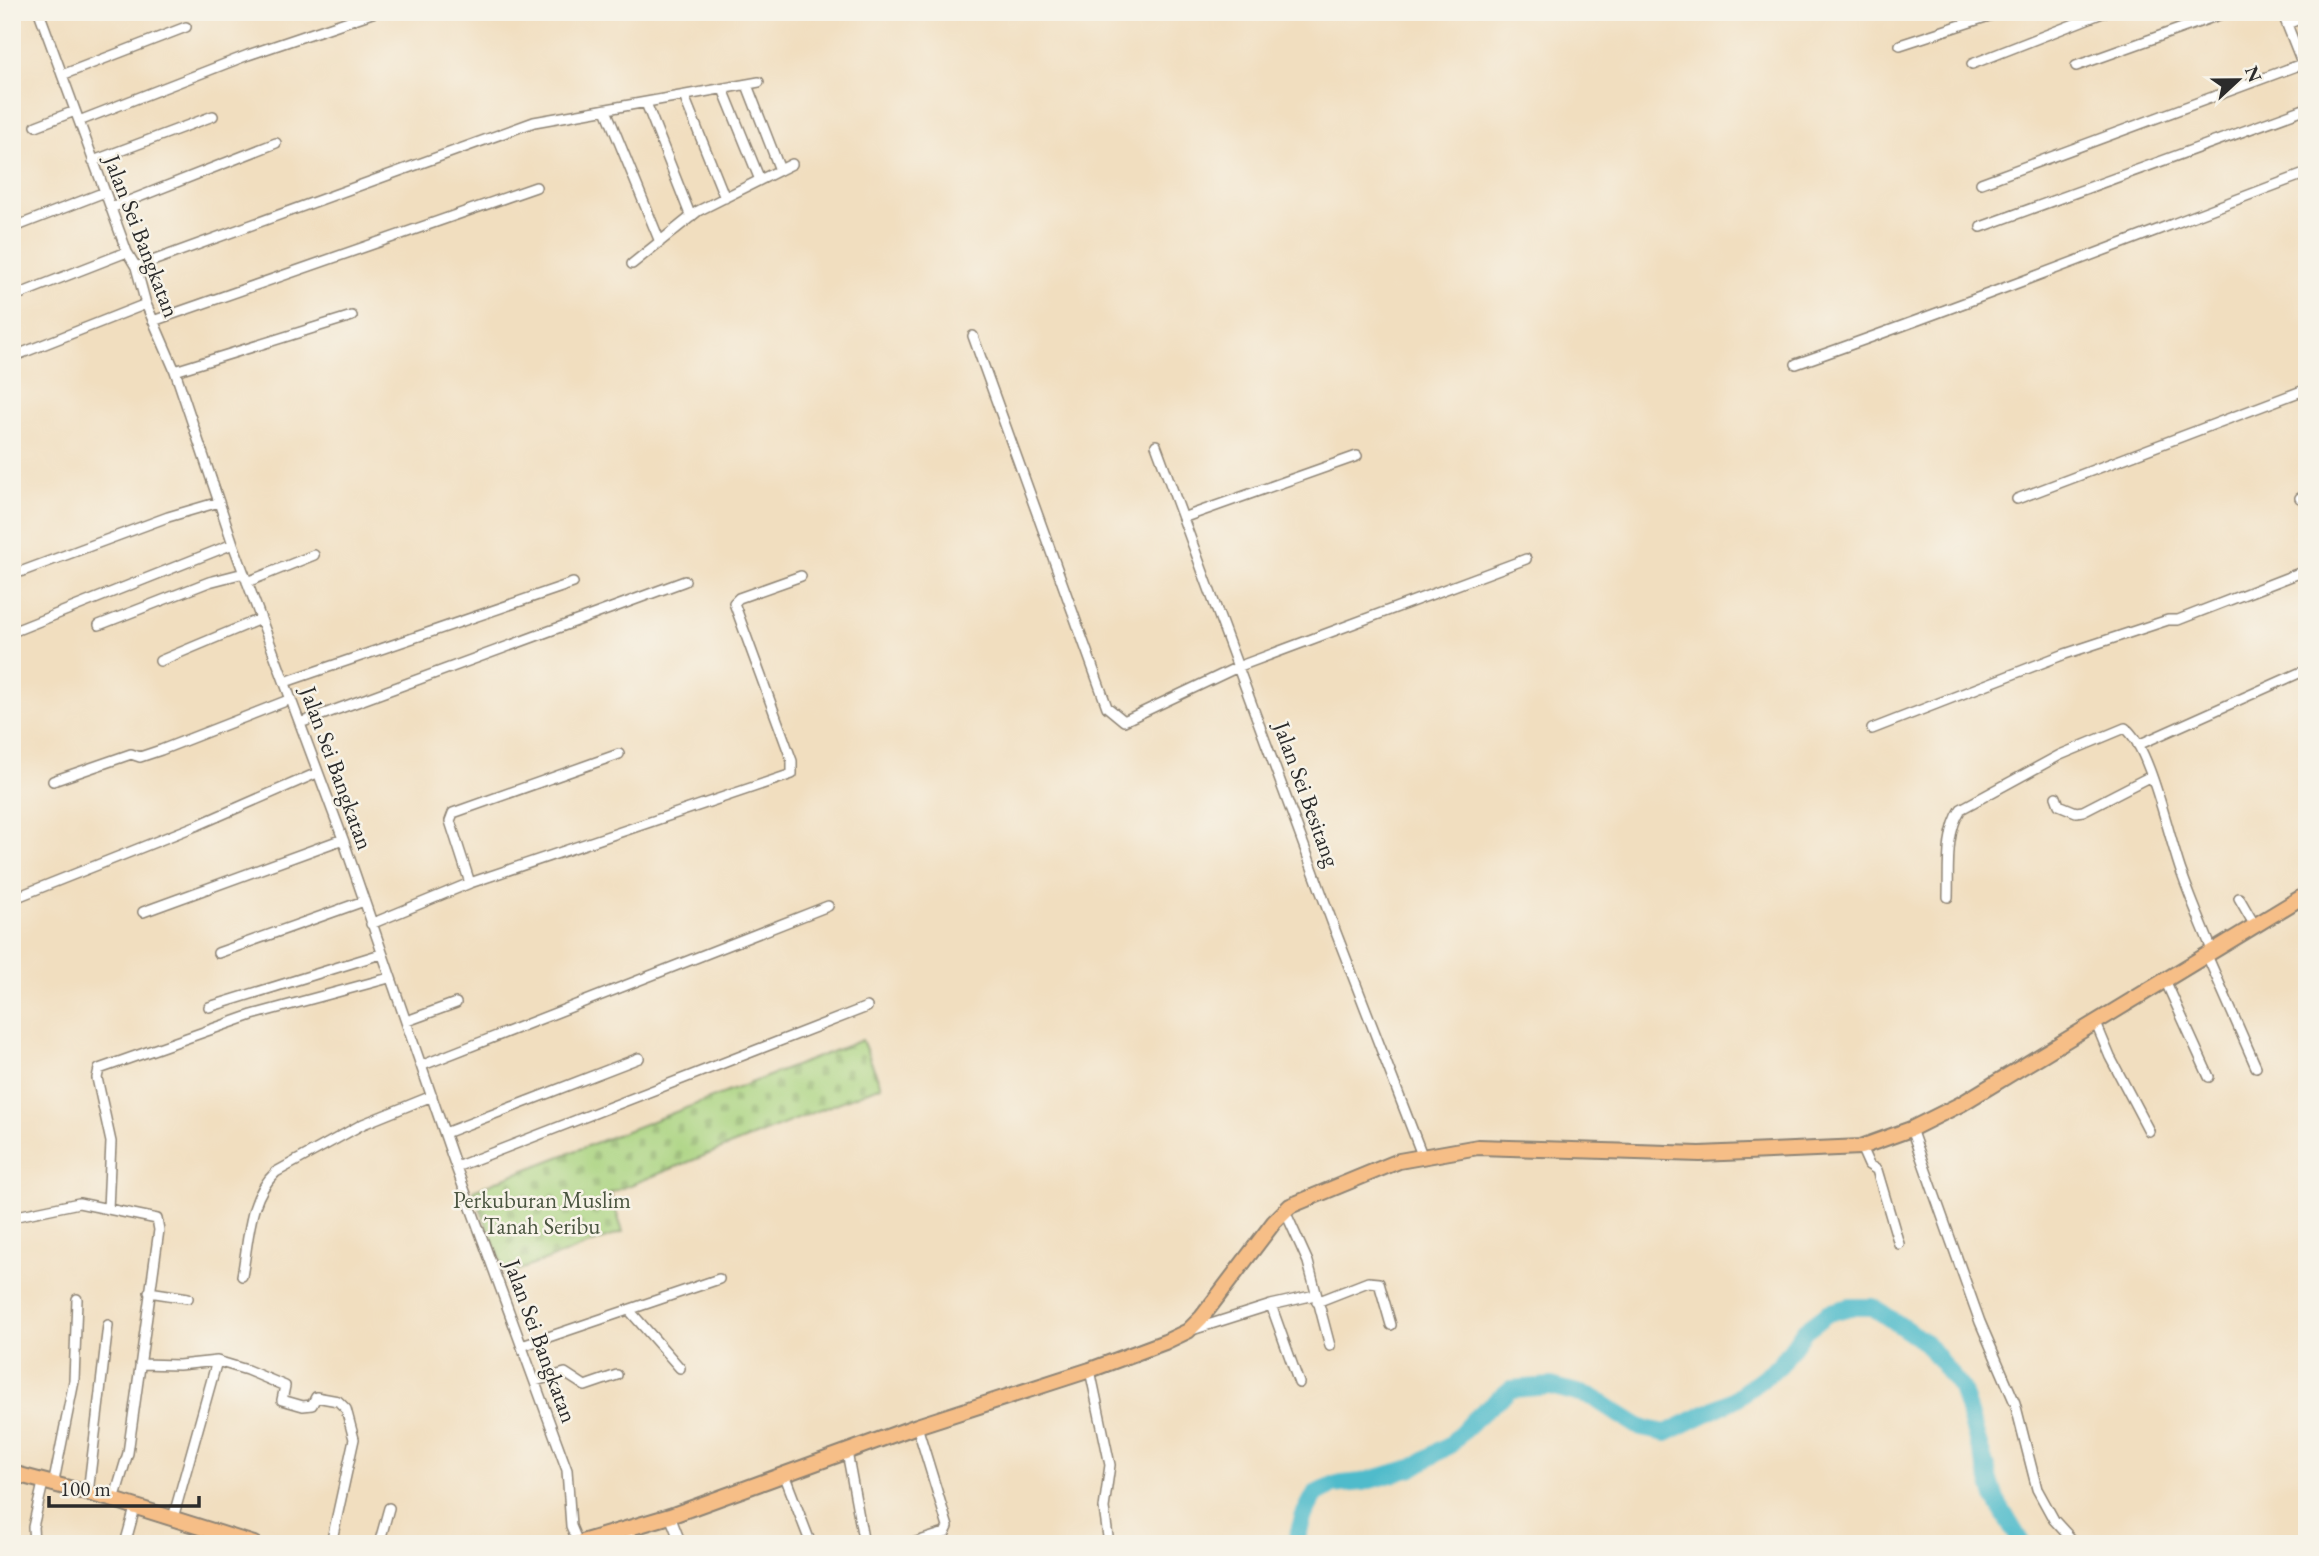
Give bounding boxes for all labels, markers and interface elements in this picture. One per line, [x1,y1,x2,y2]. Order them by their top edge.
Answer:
north arrow [2204,46,2274,116]
text: N [2239,62,2268,86]
street label: Jalan Sei Bangkatan [97,149,187,322]
street label: Jalan Sei Bangkatan [293,680,380,854]
street label: Jalan Sei Besitang [1266,715,1348,872]
park label: Perkuburan Muslim Tanah Seribu [453,1185,631,1241]
street label: Jalan Sei Bangkatan [497,1253,584,1427]
scale bar [49,1465,200,1509]
text: 100 m [60,1475,111,1502]

